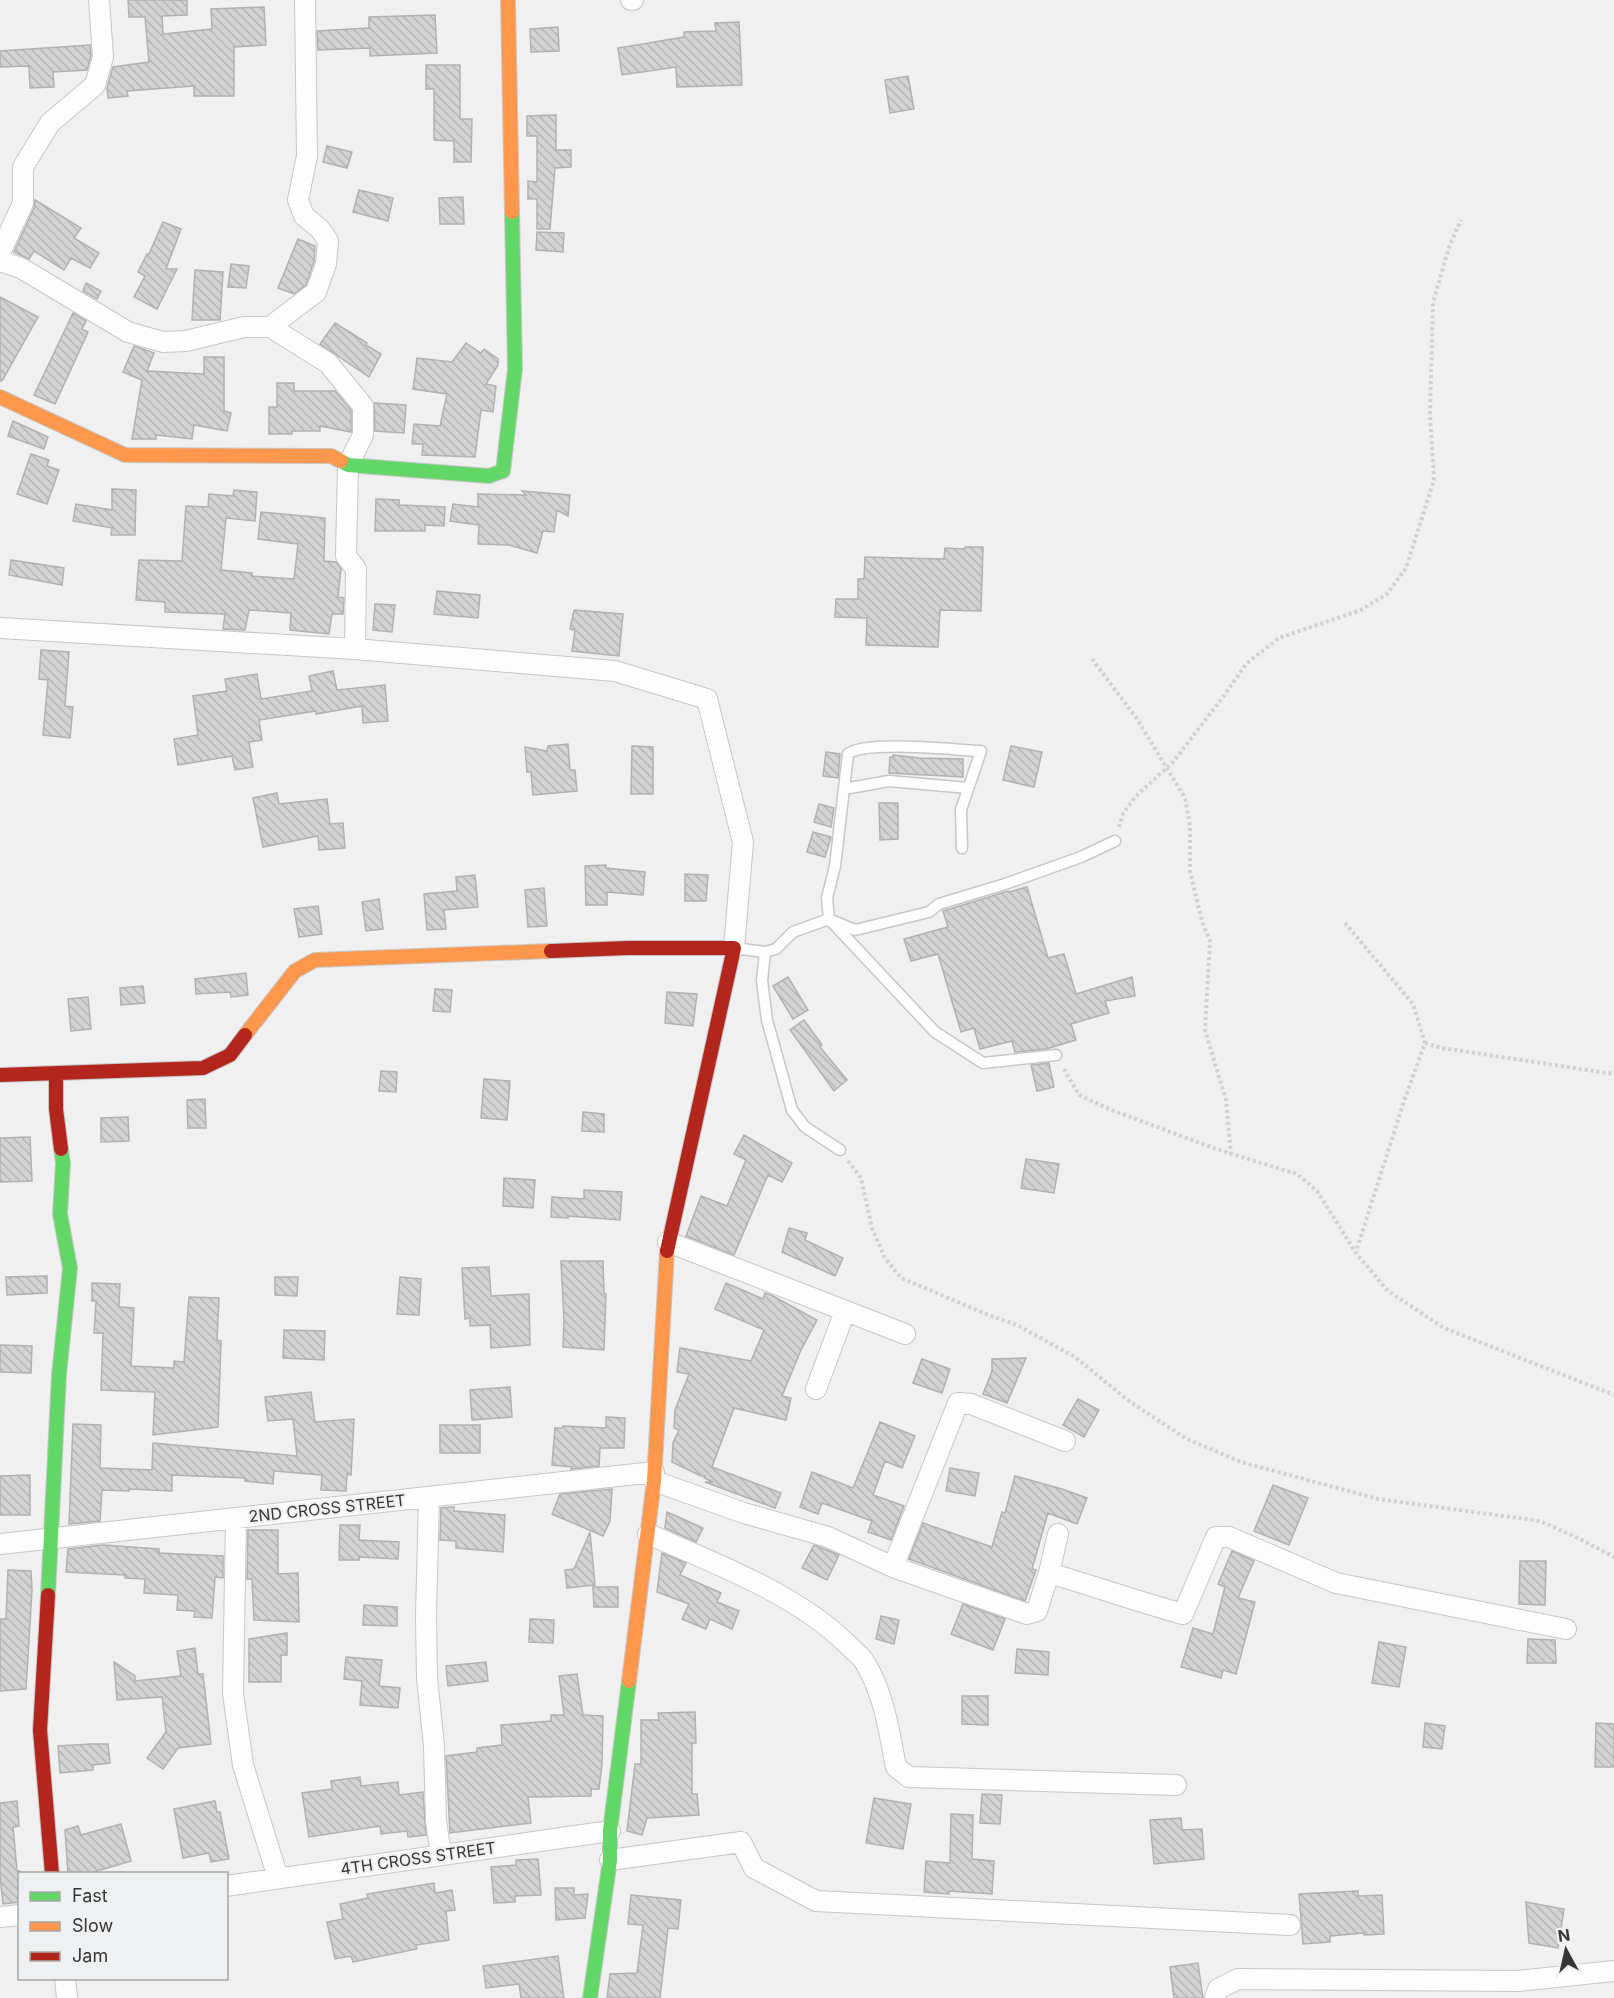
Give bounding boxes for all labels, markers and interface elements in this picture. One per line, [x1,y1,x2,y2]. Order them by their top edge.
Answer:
street label: 2ND CROSS STREET [248,1490,406,1526]
street label: 4TH CROSS STREET [339,1837,497,1879]
legend [18,1872,228,1980]
text: Fast [72,1885,108,1906]
text: Slow [72,1915,113,1936]
north arrow [1536,1920,1596,1980]
text: N [1556,1924,1571,1946]
text: Jam [72,1945,108,1966]

